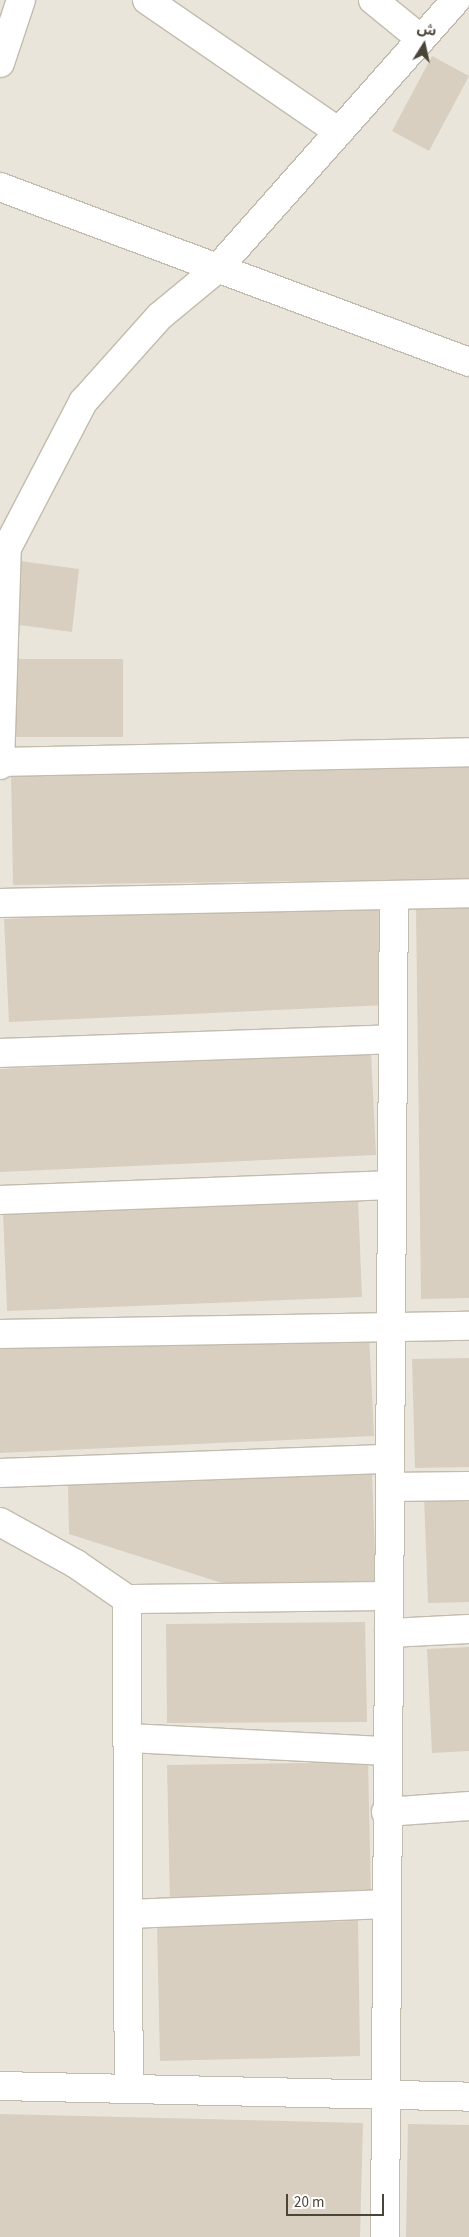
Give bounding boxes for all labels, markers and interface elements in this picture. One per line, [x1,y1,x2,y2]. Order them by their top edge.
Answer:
text: ش [415,19,438,42]
north arrow [399,20,449,70]
scale bar [289,2184,386,2216]
text: 20 m [294,2192,324,2213]

